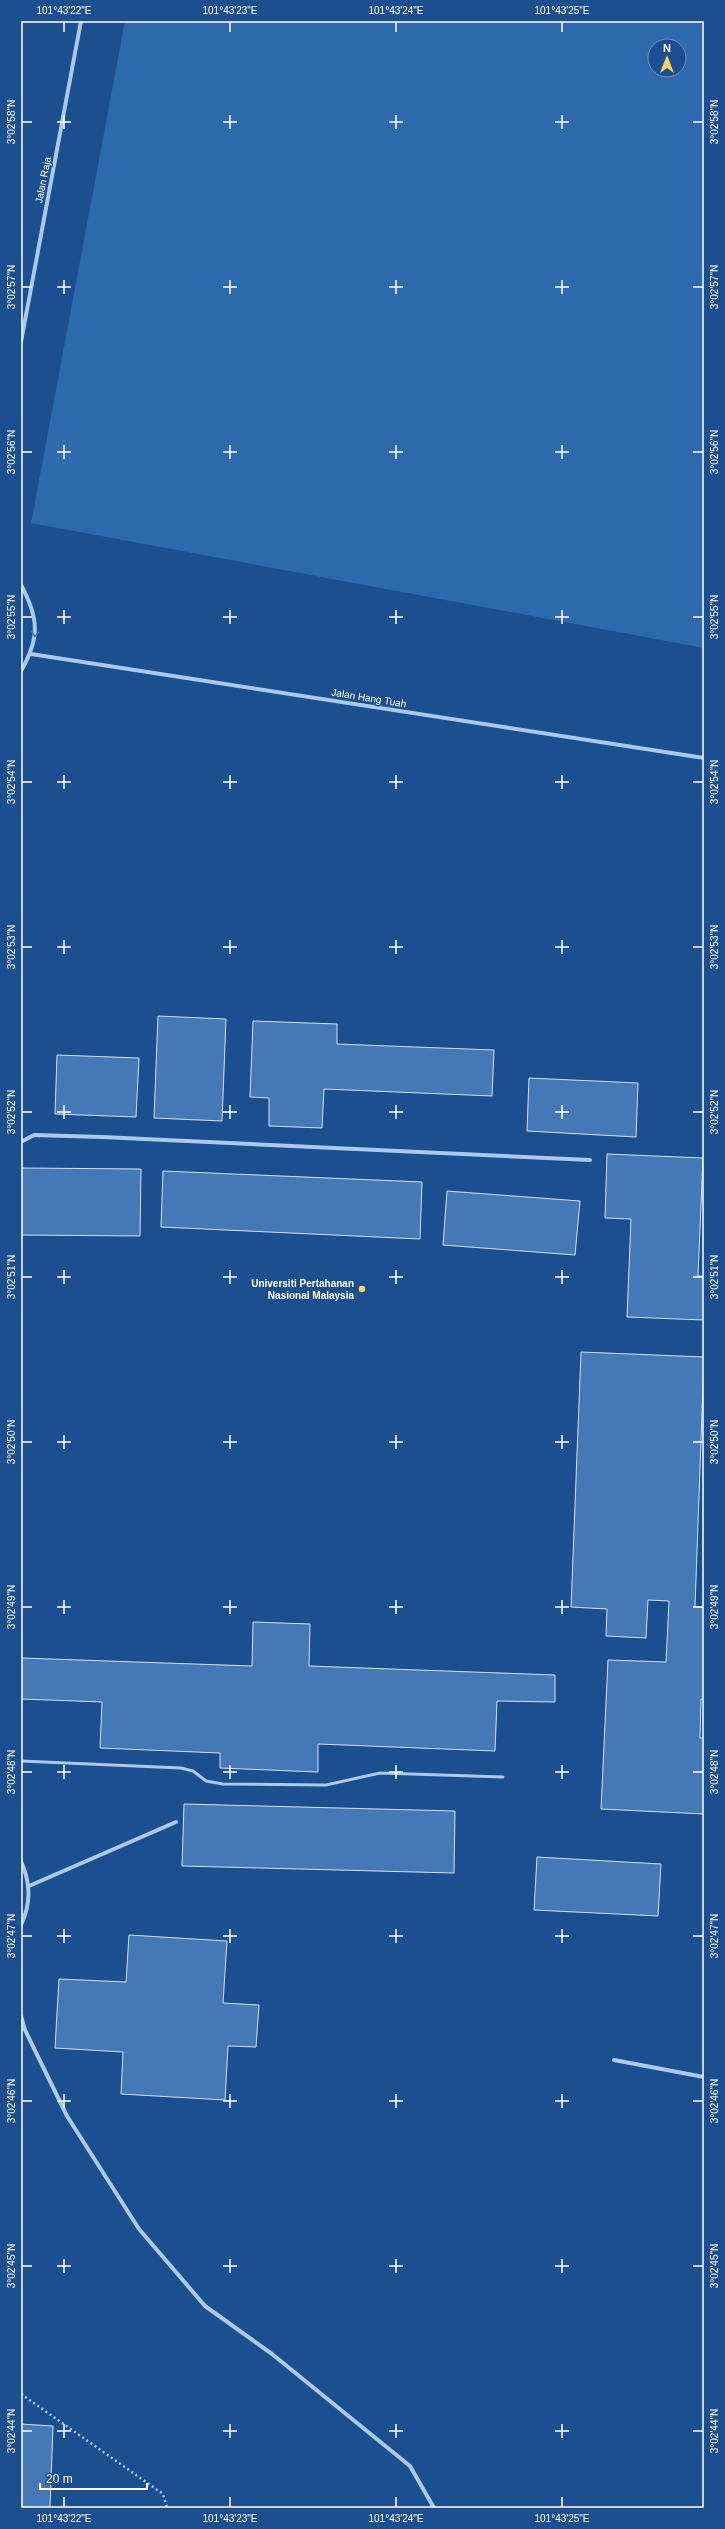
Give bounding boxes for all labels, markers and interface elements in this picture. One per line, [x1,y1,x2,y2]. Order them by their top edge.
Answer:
text: 101°43'22"E [36,5,92,16]
text: 101°43'23"E [202,5,258,16]
text: 101°43'24"E [368,5,424,16]
text: 101°43'25"E [534,5,590,16]
north arrow [647,38,687,78]
text: N [663,42,671,54]
text: 3°02'58"N [6,100,17,144]
text: 3°02'58"N [709,100,720,144]
street label: Jalan Raja [33,155,53,204]
text: 3°02'57"N [6,265,17,309]
text: 3°02'57"N [709,265,720,309]
text: 3°02'56"N [6,430,17,474]
text: 3°02'56"N [709,430,720,474]
text: 3°02'55"N [6,595,17,639]
text: 3°02'55"N [709,595,720,639]
one-way arrow [31,631,40,637]
street label: Jalan Hang Tuah [331,687,407,709]
text: 3°02'54"N [6,760,17,804]
text: 3°02'54"N [709,760,720,804]
text: 3°02'53"N [6,925,17,969]
text: 3°02'53"N [709,925,720,969]
text: 3°02'52"N [6,1090,17,1134]
text: 3°02'52"N [709,1090,720,1134]
text: 3°02'51"N [6,1255,17,1299]
text: 3°02'51"N [709,1255,720,1299]
place label: Universiti Pertahanan Nasional Malaysia [251,1278,354,1301]
marker: Universiti Pertahanan Nasional Malaysia [357,1284,367,1294]
text: 3°02'50"N [6,1420,17,1464]
text: 3°02'50"N [709,1420,720,1464]
text: 3°02'49"N [6,1585,17,1629]
text: 3°02'49"N [709,1585,720,1629]
text: 3°02'48"N [6,1750,17,1794]
text: 3°02'48"N [709,1750,720,1794]
text: 3°02'47"N [6,1914,17,1958]
text: 3°02'47"N [709,1914,720,1958]
text: 3°02'46"N [6,2079,17,2123]
text: 3°02'46"N [709,2079,720,2123]
text: 3°02'45"N [6,2244,17,2288]
text: 3°02'45"N [709,2244,720,2288]
text: 3°02'44"N [6,2409,17,2453]
text: 3°02'44"N [709,2409,720,2453]
scale bar [40,2465,147,2491]
text: 20 m [46,2472,73,2486]
text: 101°43'22"E [36,2513,92,2524]
text: 101°43'23"E [202,2513,258,2524]
text: 101°43'24"E [368,2513,424,2524]
text: 101°43'25"E [534,2513,590,2524]

